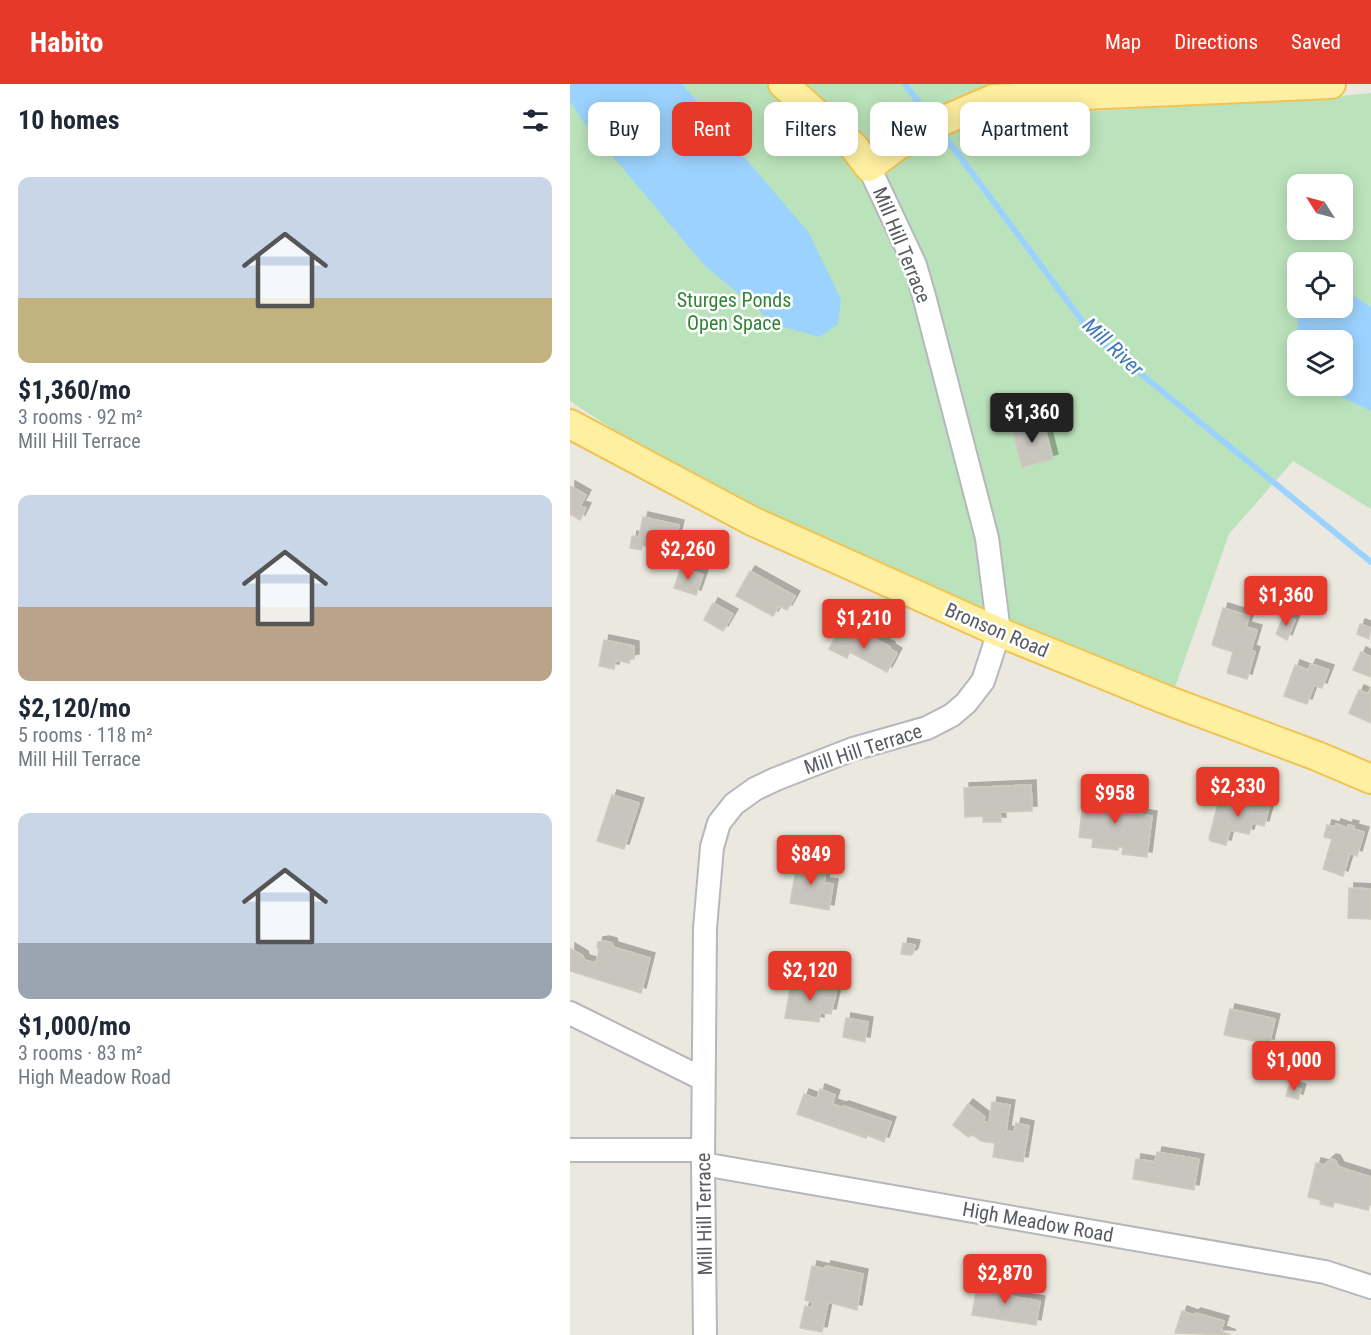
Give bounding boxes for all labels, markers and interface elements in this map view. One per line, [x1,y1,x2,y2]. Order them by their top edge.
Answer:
text: Habito [30,26,103,59]
text: Map [1105,30,1141,54]
text: Directions [1174,30,1258,54]
text: Saved [1291,30,1341,54]
chip: Buy [588,102,660,156]
chip: Rent [672,102,752,156]
chip: Filters [764,102,858,156]
chip: New [870,102,948,156]
chip: Apartment [960,102,1090,156]
icon: filters [519,104,552,137]
text: 10 homes [18,105,120,135]
north arrow [1287,174,1353,240]
map controls [1287,174,1353,396]
street label: Mill Hill Terrace [868,184,936,306]
icon: home [231,216,339,324]
button: locate [1287,252,1353,318]
park label: Sturges Ponds Open Space [677,288,791,335]
water label: Mill River [1078,313,1149,382]
button: layers [1287,330,1353,396]
text: $1,360/mo [18,375,131,405]
pin: $1,360 [983,393,1081,444]
text: $1,360 [1004,400,1060,424]
text: 3 rooms · 92 m² [18,405,143,429]
text: Mill Hill Terrace [18,429,141,453]
pin: $2,260 [639,530,737,581]
icon: home [231,534,339,642]
text: $2,260 [660,537,716,561]
pin: $1,360 [1237,576,1335,627]
text: $1,360 [1258,583,1314,607]
street label: Bronson Road [942,597,1052,663]
pin: $1,210 [815,599,913,650]
text: $1,210 [836,606,892,630]
text: $2,120/mo [18,693,131,723]
street label: Mill Hill Terrace [801,719,925,779]
text: 5 rooms · 118 m² [18,723,153,747]
text: Mill Hill Terrace [18,747,141,771]
pin: $2,330 [1189,767,1287,818]
pin: $958 [1079,774,1151,825]
text: $2,330 [1210,774,1266,798]
text: $958 [1095,781,1135,805]
pin: $849 [775,835,847,886]
text: $849 [791,842,831,866]
icon: home [231,852,339,960]
pin: $2,120 [761,951,859,1002]
text: $2,120 [782,958,838,982]
text: $1,000/mo [18,1011,131,1041]
text: 3 rooms · 83 m² [18,1041,143,1065]
pin: $1,000 [1245,1041,1343,1092]
text: $1,000 [1266,1048,1322,1072]
text: High Meadow Road [18,1065,171,1089]
street label: Mill Hill Terrace [691,1152,717,1276]
street label: High Meadow Road [961,1197,1115,1247]
pin: $2,870 [956,1254,1054,1305]
text: $2,870 [977,1261,1033,1285]

